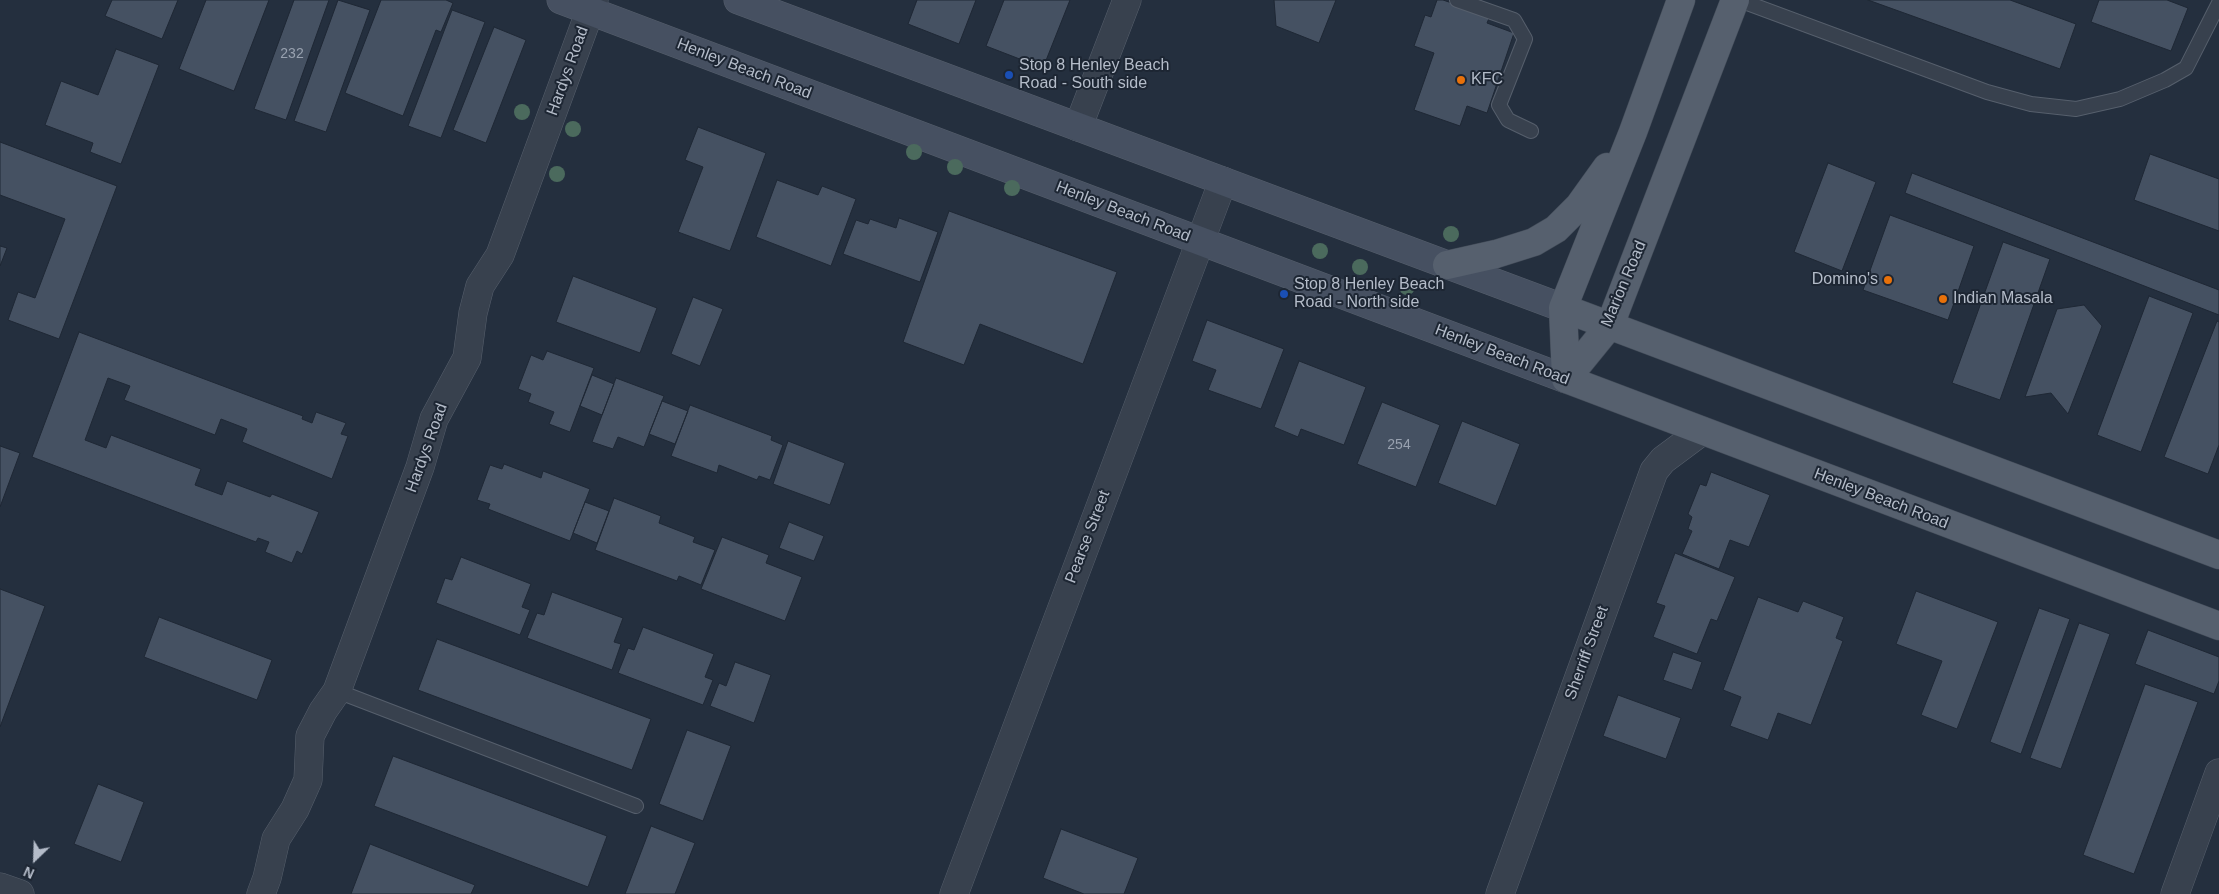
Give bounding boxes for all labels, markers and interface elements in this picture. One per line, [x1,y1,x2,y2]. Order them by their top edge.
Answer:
street label: Hardys Road [543,24,593,118]
street label: Henley Beach Road [674,35,814,103]
house number: 232 [280,46,304,62]
place label: Stop 8 Henley Beach Road - South side [1019,56,1169,94]
marker: Stop 8 Henley Beach Road - South side [1003,69,1015,81]
place label: KFC [1471,70,1503,90]
marker: KFC [1455,74,1467,86]
street label: Henley Beach Road [1053,178,1193,246]
street label: Marion Road [1597,238,1651,330]
place label: Domino's [1812,270,1878,290]
marker: Domino's [1882,274,1894,286]
place label: Stop 8 Henley Beach Road - North side [1294,275,1444,313]
marker: Stop 8 Henley Beach Road - North side [1278,288,1290,300]
place label: Indian Masala [1953,289,2053,309]
marker: Indian Masala [1937,293,1949,305]
street label: Henley Beach Road [1432,321,1572,389]
street label: Hardys Road [402,401,452,495]
house number: 254 [1387,437,1411,453]
street label: Henley Beach Road [1811,465,1951,533]
street label: Pearse Street [1062,488,1114,586]
street label: Sherriff Street [1561,603,1613,703]
north arrow [10,834,60,884]
text: N [21,863,37,882]

